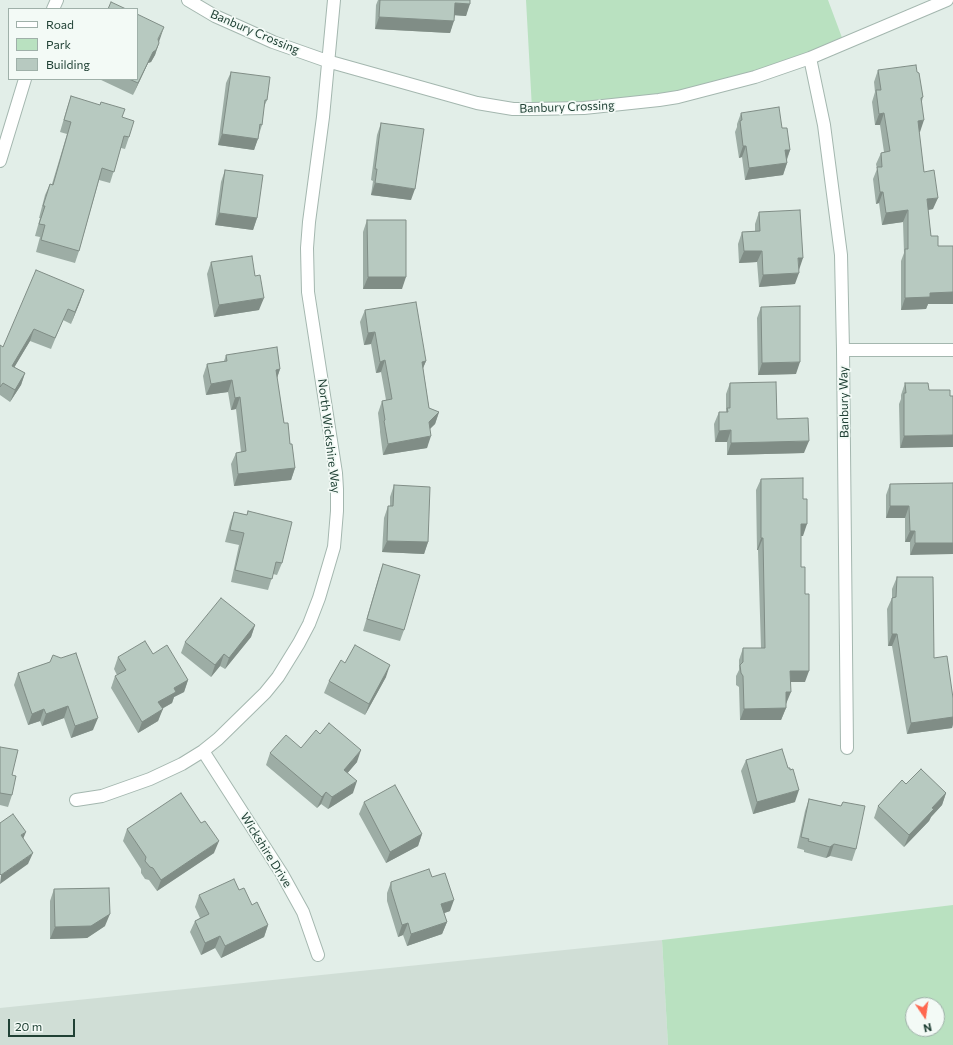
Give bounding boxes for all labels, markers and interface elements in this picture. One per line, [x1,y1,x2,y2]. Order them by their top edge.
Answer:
street label: Banbury Crossing [208,7,302,57]
legend [8,8,138,80]
text: Road [46,17,74,31]
text: Park [46,37,71,51]
text: Building [46,57,90,71]
street label: Banbury Crossing [519,98,615,116]
street label: Banbury Way [836,366,852,438]
street label: North Wickshire Way [315,378,343,494]
street label: Wickshire Drive [237,810,295,890]
north arrow [905,997,945,1037]
scale bar [10,1011,77,1037]
text: 20 m [15,1019,42,1033]
text: N [922,1021,933,1035]

